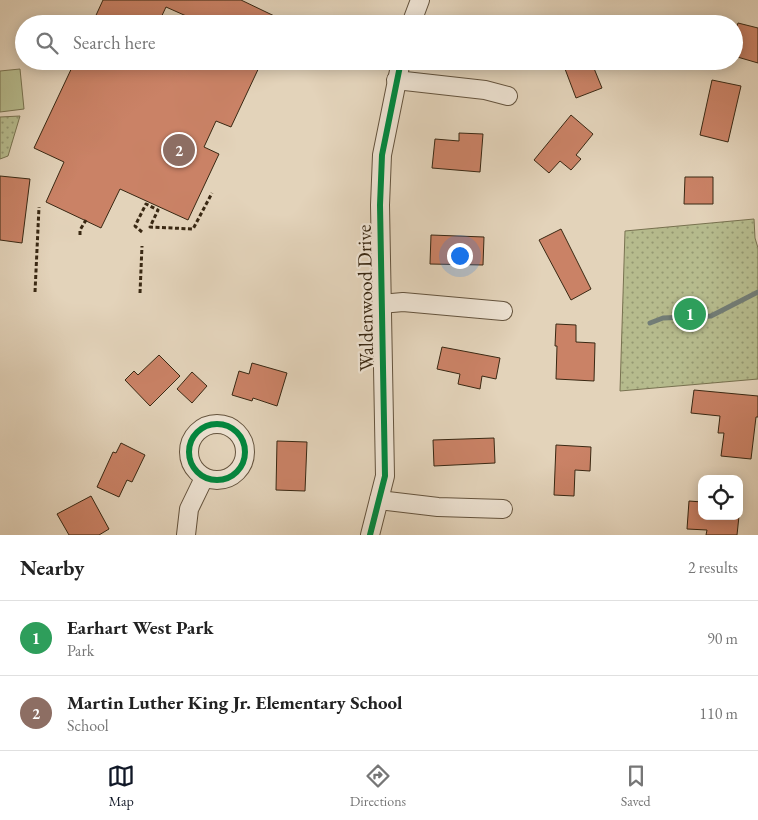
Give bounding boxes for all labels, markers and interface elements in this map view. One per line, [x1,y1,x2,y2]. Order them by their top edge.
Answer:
search box [15,15,743,70]
icon: search [33,29,61,57]
text: Search here [73,30,155,55]
pin: 2 [163,131,195,169]
street label: Waldenwood Drive [351,224,379,372]
your location [447,243,473,269]
pin: 1 [674,295,706,333]
map controls [698,475,743,520]
button: locate [698,475,743,520]
text: Nearby [20,554,84,581]
text: 2 results [688,557,738,578]
text: Earhart West Park [67,615,214,640]
text: 1 [32,628,40,649]
text: 90 m [707,628,738,649]
text: Park [67,640,94,661]
text: Martin Luther King Jr. Elementary School [67,690,402,715]
text: 2 [32,703,40,724]
text: 110 m [699,703,738,724]
text: School [67,715,109,736]
tab: Map [107,762,135,810]
tab: Directions [350,762,406,810]
tab: Saved [621,762,651,810]

